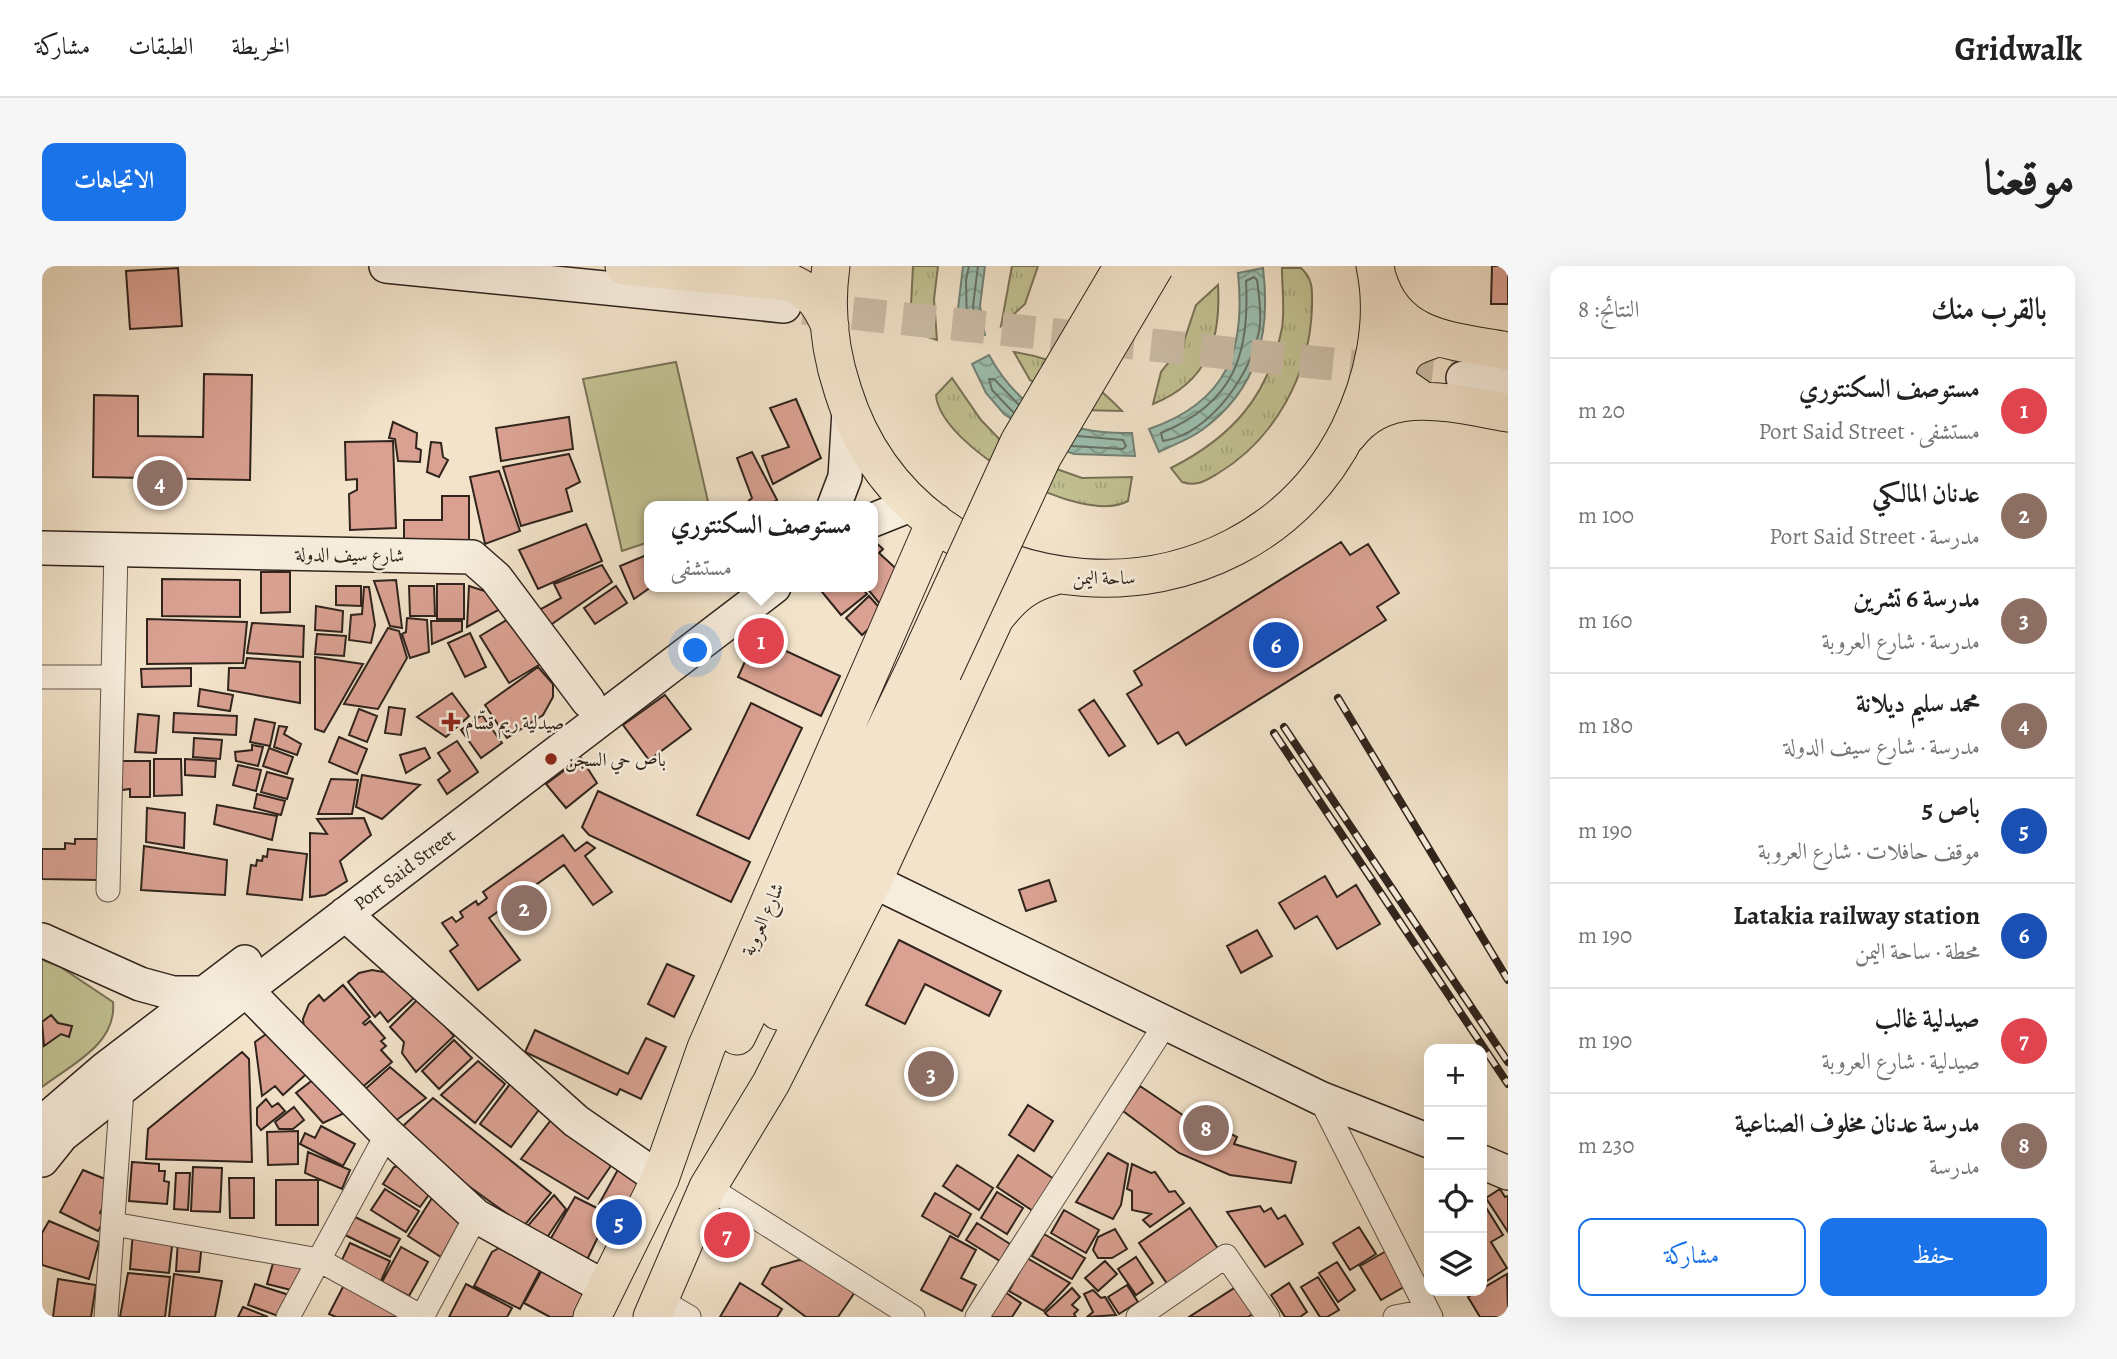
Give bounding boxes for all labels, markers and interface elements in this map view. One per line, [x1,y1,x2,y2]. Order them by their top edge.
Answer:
text: Gridwalk [1955,26,2082,71]
text: مشاركة [35,30,90,62]
text: الطبقات [128,30,194,62]
text: الخريطة [232,30,290,62]
button: الاتجاهات [42,143,186,221]
text: موقعنا [1983,144,2075,211]
text: بالقرب منك [1931,289,2047,329]
text: النتائج: 8 [1578,294,1640,325]
text: مستوصف السكنتوري [1799,371,1980,406]
text: 20 m [1578,395,1625,426]
text: 1 [2020,395,2028,426]
text: مستشفى · Port Said Street [1758,416,1980,447]
pin: 4 [137,457,183,509]
text: عدنان المالكي [1872,476,1980,511]
text: 100 m [1578,500,1634,531]
text: 2 [2018,500,2030,531]
popup [644,501,878,592]
text: مستوصف السكنتوري [670,507,852,542]
text: مدرسة · Port Said Street [1769,521,1980,552]
street label: شارع سيف الدولة [294,541,405,571]
text: مستشفى [670,552,732,583]
street label: ساحة اليمن [1073,565,1136,591]
text: مدرسة 6 تشرين [1853,581,1980,616]
text: 160 m [1578,605,1632,636]
text: 3 [2019,605,2029,636]
pin: 1 [738,615,784,667]
pin: 6 [1253,619,1299,671]
text: مدرسة · شارع العروبة [1822,626,1980,657]
your location [678,633,712,667]
text: محمد سليم ديلانة [1856,686,1980,721]
place label: صيدلية ريم قسّام [465,710,564,739]
text: 180 m [1578,710,1633,741]
text: 4 [2019,710,2029,741]
marker: صيدلية ريم قسّام [443,714,459,730]
text: مدرسة · شارع سيف الدولة [1784,731,1980,762]
place label: باص حي السجن [565,747,666,775]
marker: باص حي السجن [543,751,559,767]
text: باص 5 [1922,791,1980,826]
text: 190 m [1578,815,1632,846]
text: 5 [2019,815,2029,846]
street label: Port Said Street [348,823,461,917]
text: موقف حافلات · شارع العروبة [1758,836,1980,867]
street label: شارع العروبة [735,879,792,961]
pin: 2 [501,882,547,934]
text: Latakia railway station [1733,898,1980,933]
text: 190 m [1578,920,1632,951]
text: 6 [2019,920,2029,951]
text: محطة · ساحة اليمن [1855,936,1980,967]
text: صيدلية غالب [1874,1001,1980,1036]
text: 190 m [1578,1025,1632,1056]
text: 7 [2019,1025,2029,1056]
map controls [1424,1044,1487,1296]
button: + [1424,1044,1487,1107]
text: صيدلية · شارع العروبة [1821,1046,1980,1077]
pin: 3 [908,1048,954,1100]
pin: 8 [1183,1102,1229,1154]
text: مدرسة عدنان مخلوف الصناعية [1735,1106,1980,1141]
button: − [1424,1107,1487,1170]
text: 230 m [1578,1130,1634,1161]
text: 8 [2018,1130,2030,1161]
text: مدرسة [1929,1151,1980,1182]
button: locate [1424,1170,1487,1233]
pin: 5 [596,1196,642,1248]
pin: 7 [704,1209,750,1261]
button: مشاركة [1578,1218,1806,1296]
button: حفظ [1820,1218,2047,1296]
button: layers [1424,1233,1487,1296]

